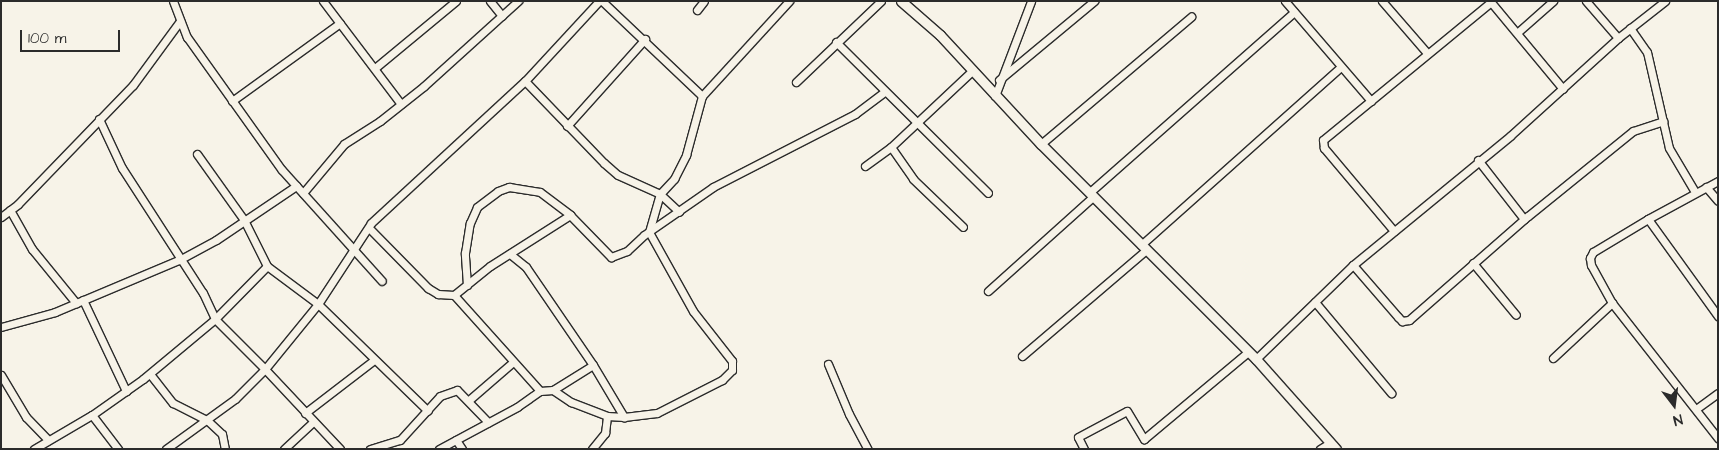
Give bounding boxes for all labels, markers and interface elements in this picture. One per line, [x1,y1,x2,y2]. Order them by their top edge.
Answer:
scale bar [22,20,122,52]
text: 100 m [28,28,67,49]
north arrow [1649,380,1699,430]
text: N [1671,409,1685,430]

